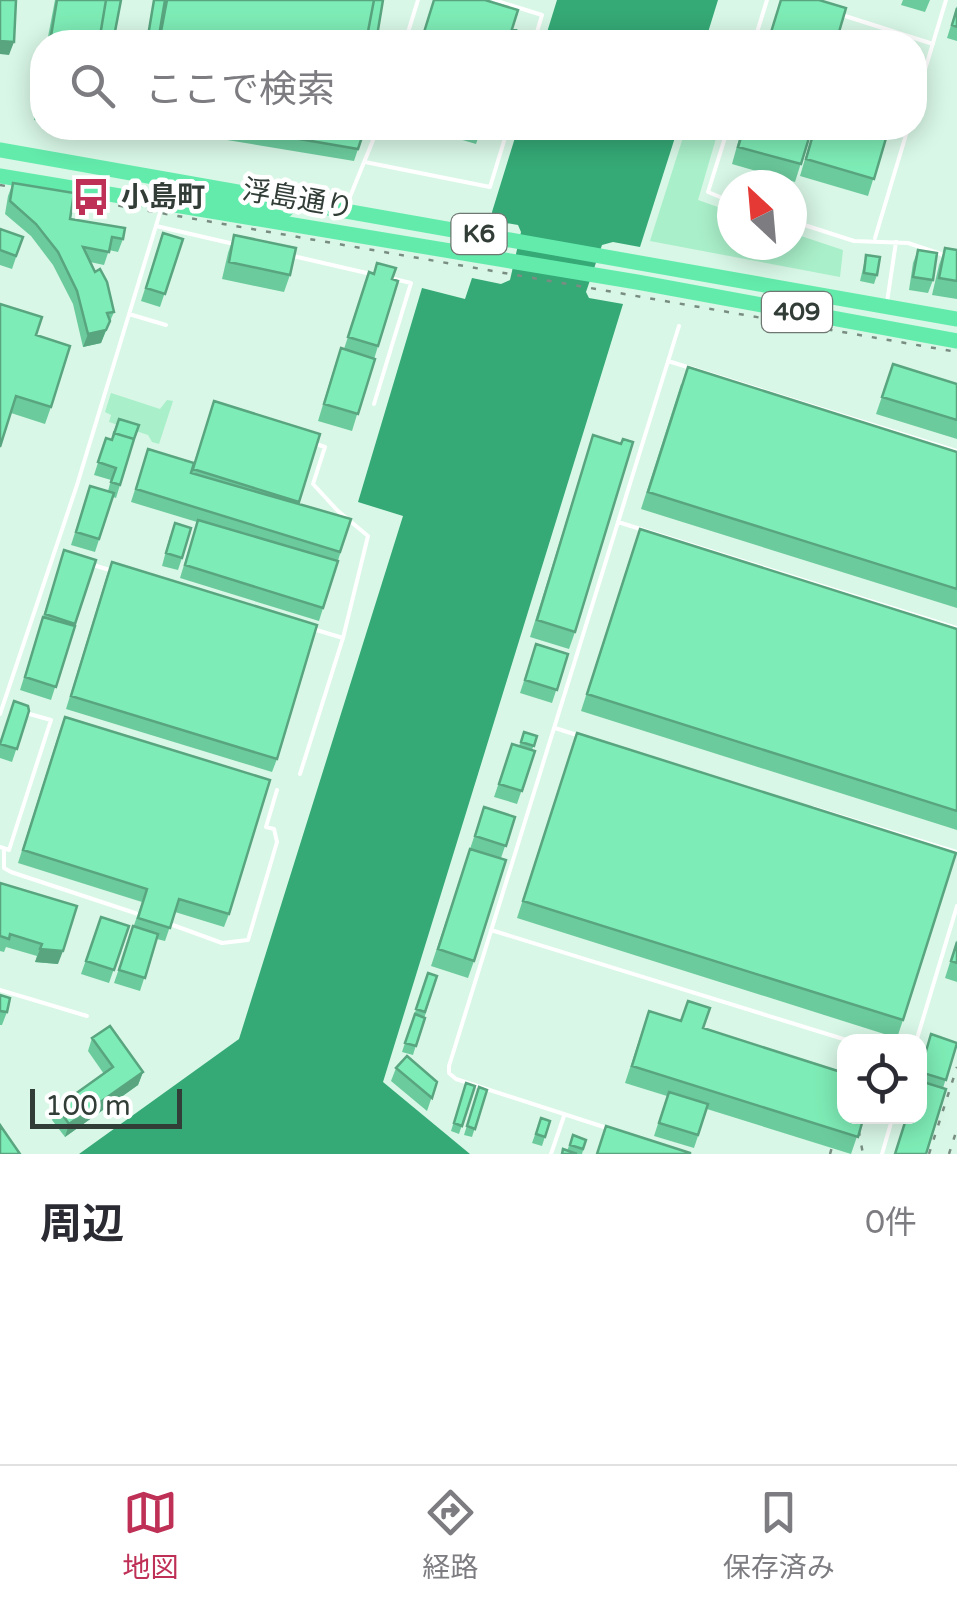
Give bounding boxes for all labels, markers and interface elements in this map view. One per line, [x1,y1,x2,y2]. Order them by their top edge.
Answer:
search box [30,30,927,140]
icon: search [65,58,120,113]
text: ここで検索 [145,67,335,113]
north arrow [717,170,807,260]
street label: 浮島通り [240,173,356,225]
bus stop icon: 小島町 [70,176,112,218]
place label: 小島町 [121,180,205,214]
road number: K6 [452,214,506,254]
road number: 409 [762,292,832,332]
map controls [837,1034,927,1124]
button: locate [837,1034,927,1124]
scale bar [30,1084,182,1128]
text: 100 m [45,1089,131,1123]
text: 周辺 [40,1199,124,1250]
text: 0件 [865,1204,917,1242]
tab: 地図 [122,1485,178,1585]
tab: 経路 [422,1485,479,1585]
tab: 保存済み [723,1485,835,1585]

